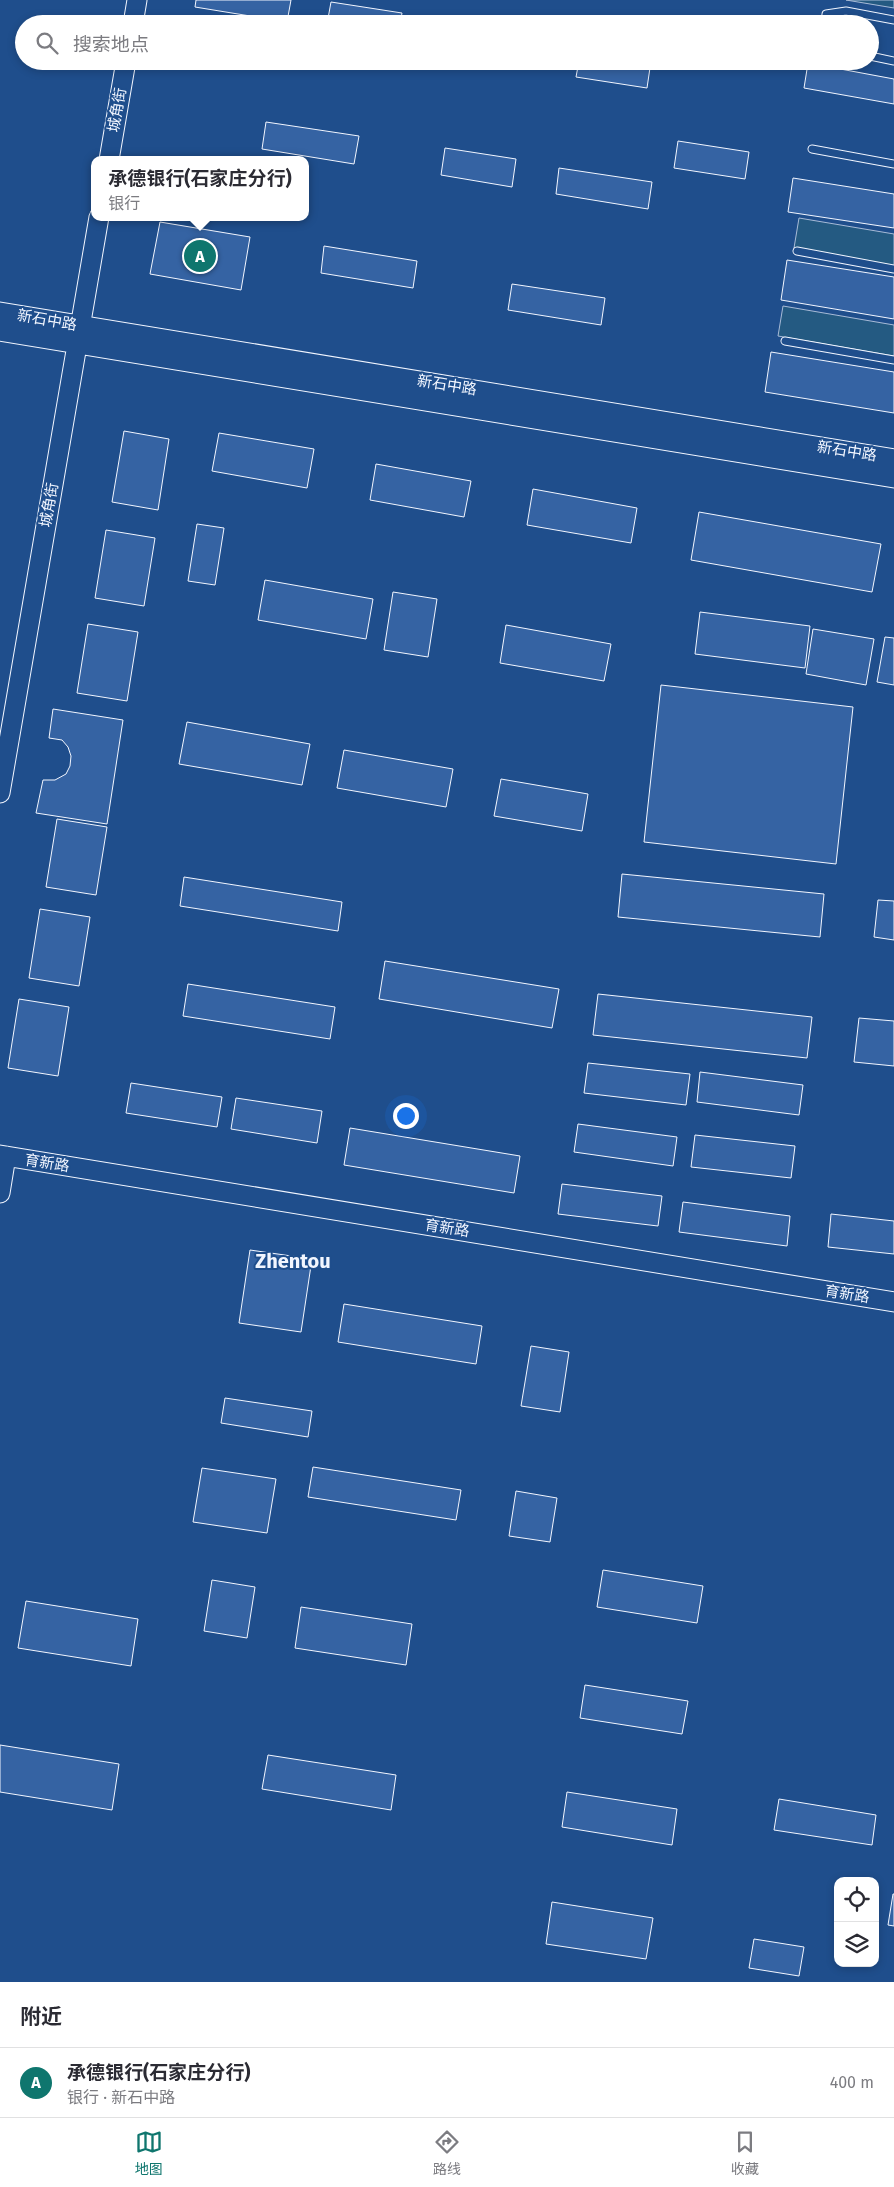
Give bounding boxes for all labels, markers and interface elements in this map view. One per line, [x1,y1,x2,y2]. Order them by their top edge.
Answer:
search box [15,15,879,70]
icon: search [33,29,61,57]
text: 搜索地点 [73,33,149,56]
street label: 城角街 [104,86,130,134]
popup [91,156,309,221]
text: 承德银行(石家庄分行) [108,167,292,190]
text: 银行 [108,194,140,213]
pin: A [184,237,216,275]
street label: 新石中路 [16,306,78,334]
street label: 新石中路 [416,371,478,399]
street label: 新石中路 [816,437,878,465]
street label: 城角街 [36,481,62,529]
your location [393,1103,419,1129]
street label: 育新路 [23,1151,71,1175]
street label: 育新路 [423,1216,471,1240]
district label: Zhentou [255,1249,331,1273]
street label: 育新路 [823,1282,871,1306]
map controls [834,1877,879,1967]
button: locate [834,1877,879,1922]
button: layers [834,1922,879,1967]
text: 附近 [20,2004,62,2030]
text: 承德银行(石家庄分行) [67,2061,250,2084]
text: A [31,2073,41,2092]
text: 400 m [830,2073,874,2092]
text: 银行 · 新石中路 [67,2088,175,2107]
tab: 地图 [135,2128,163,2178]
tab: 路线 [433,2128,461,2178]
tab: 收藏 [731,2128,759,2178]

